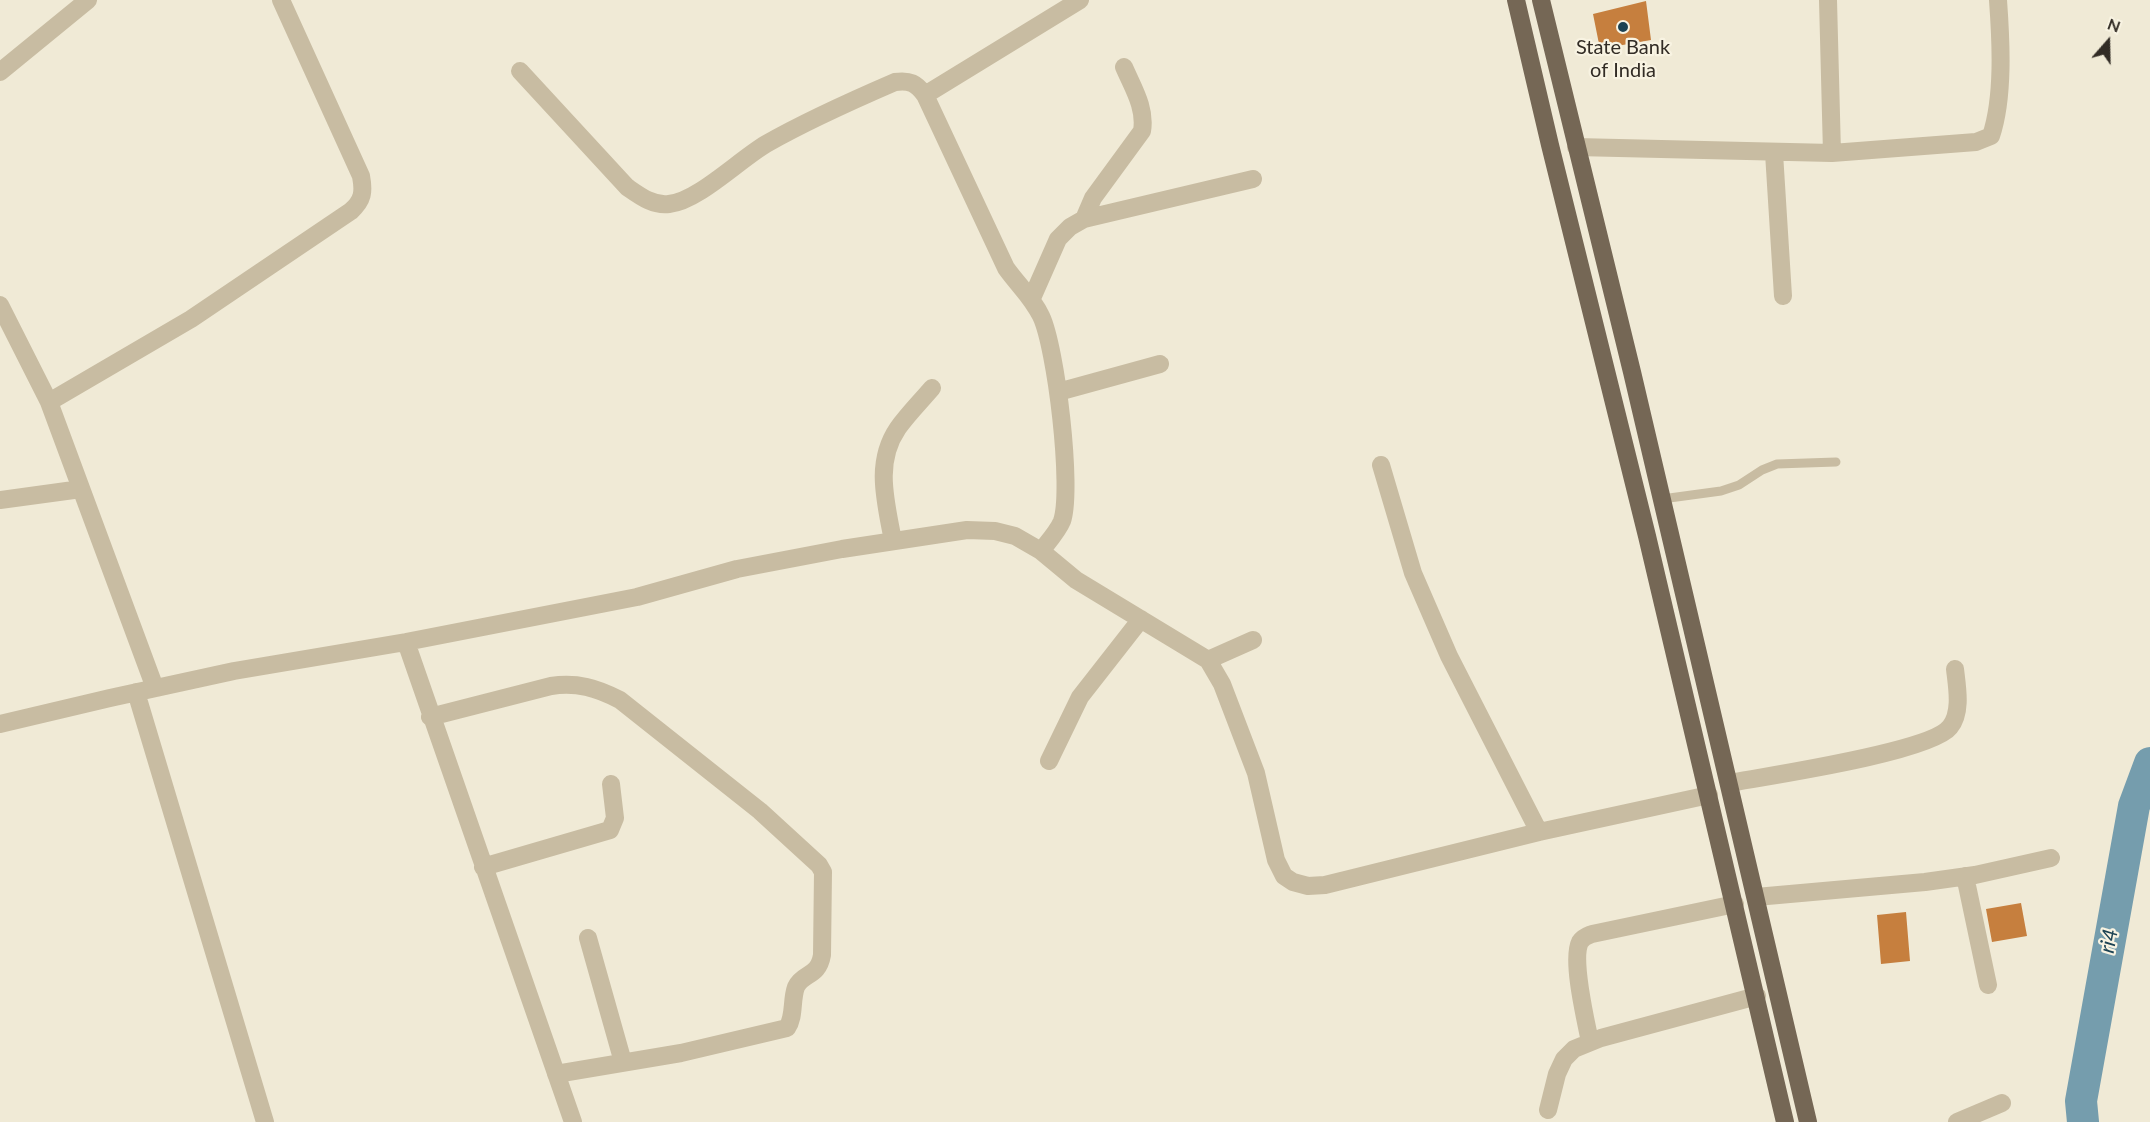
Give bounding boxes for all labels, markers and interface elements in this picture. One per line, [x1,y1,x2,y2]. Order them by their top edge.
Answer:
north arrow [2078,12,2138,72]
text: N [2105,14,2123,36]
marker: State Bank of India [1616,20,1630,34]
place label: State Bank of India [1576,36,1670,83]
water label: ri4 [2094,927,2124,955]

